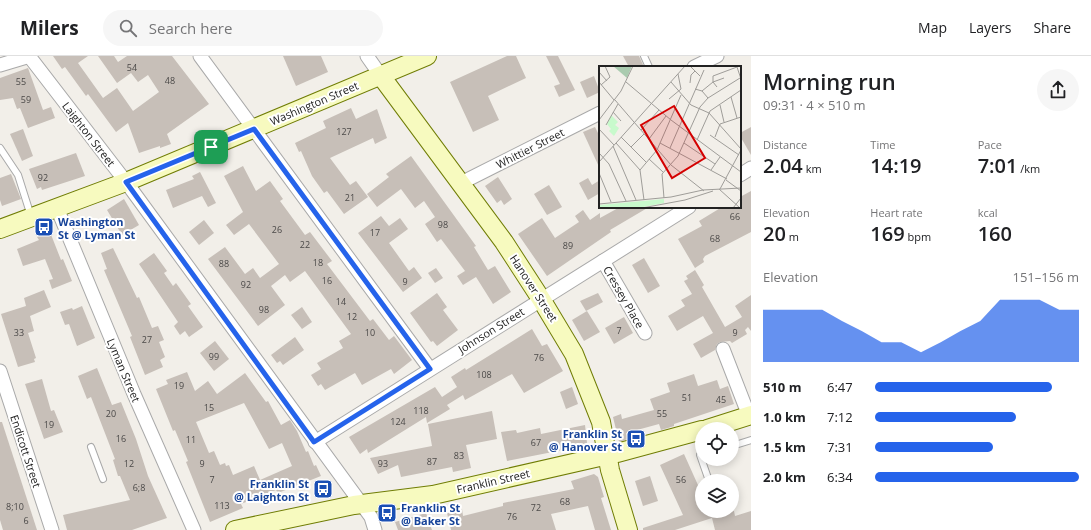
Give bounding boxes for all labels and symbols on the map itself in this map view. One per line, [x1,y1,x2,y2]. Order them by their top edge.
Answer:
house number: 54 [127,61,137,74]
inset map [599,66,741,208]
house number: 48 [165,74,175,87]
house number: 55 [16,75,26,88]
street label: Washington Street [268,78,361,128]
house number: 59 [21,93,31,106]
street label: Laighton Street [59,99,119,169]
street label: Whittier Street [493,124,567,172]
house number: 127 [336,125,352,138]
pin [194,130,228,164]
house number: 92 [38,171,48,184]
house number: 21 [345,191,355,204]
house number: 66 [730,210,740,223]
place label: Washington St @ Lyman St [58,214,135,242]
bus stop icon: Washington St @ Lyman St [33,216,55,238]
house number: 98 [438,218,448,231]
house number: 26 [272,223,282,236]
house number: 17 [370,226,380,239]
house number: 68 [710,232,720,245]
house number: 22 [300,238,310,251]
house number: 89 [563,239,573,252]
street label: Hanover Street [507,251,561,325]
house number: 18 [313,256,323,269]
house number: 88 [219,257,229,270]
street label: Cressey Place [600,263,648,331]
house number: 16 [322,274,332,287]
house number: 9 [402,275,408,288]
house number: 92 [241,278,251,291]
house number: 14 [336,295,346,308]
house number: 98 [259,303,269,316]
street label: Johnson Street [454,304,527,357]
house number: 12 [347,310,357,323]
house number: 7 [616,324,622,337]
house number: 33 [14,326,24,339]
house number: 10 [365,326,375,339]
house number: 9 [732,326,738,339]
house number: 27 [142,333,152,346]
street label: Lyman Street [104,336,144,404]
house number: 99 [209,350,219,363]
house number: 76 [534,351,544,364]
house number: 108 [476,368,492,381]
house number: 19 [174,379,184,392]
house number: 51 [682,391,692,404]
house number: 45 [716,393,726,406]
house number: 15 [204,401,214,414]
house number: 118 [413,404,429,417]
house number: 20 [106,407,116,420]
house number: 55 [657,407,667,420]
street label: Endicott Street [7,413,45,489]
house number: 124 [390,415,406,428]
house number: 19 [44,418,54,431]
place label: Franklin St @ Hanover St [549,426,622,454]
bus stop icon: Franklin St @ Hanover St [625,428,647,450]
house number: 16 [116,432,126,445]
house number: 11 [186,433,196,446]
house number: 67 [531,436,541,449]
house number: 83 [454,449,464,462]
house number: 87 [427,455,437,468]
house number: 12 [124,457,134,470]
house number: 9 [199,457,205,470]
house number: 93 [378,457,388,470]
street label: Franklin Street [455,465,531,497]
house number: 7 [209,473,215,486]
house number: 56 [676,473,686,486]
place label: Franklin St @ Laighton St [234,476,309,504]
bus stop icon: Franklin St @ Laighton St [312,478,334,500]
house number: 6;8 [133,481,145,494]
house number: 68 [560,495,570,508]
house number: 113 [214,499,230,512]
house number: 8;10 [6,500,24,513]
place label: Franklin St @ Baker St [401,500,461,528]
house number: 72 [531,501,541,514]
bus stop icon: Franklin St @ Baker St [376,502,398,524]
house number: 76 [507,510,517,523]
house number: 6 [23,514,29,527]

